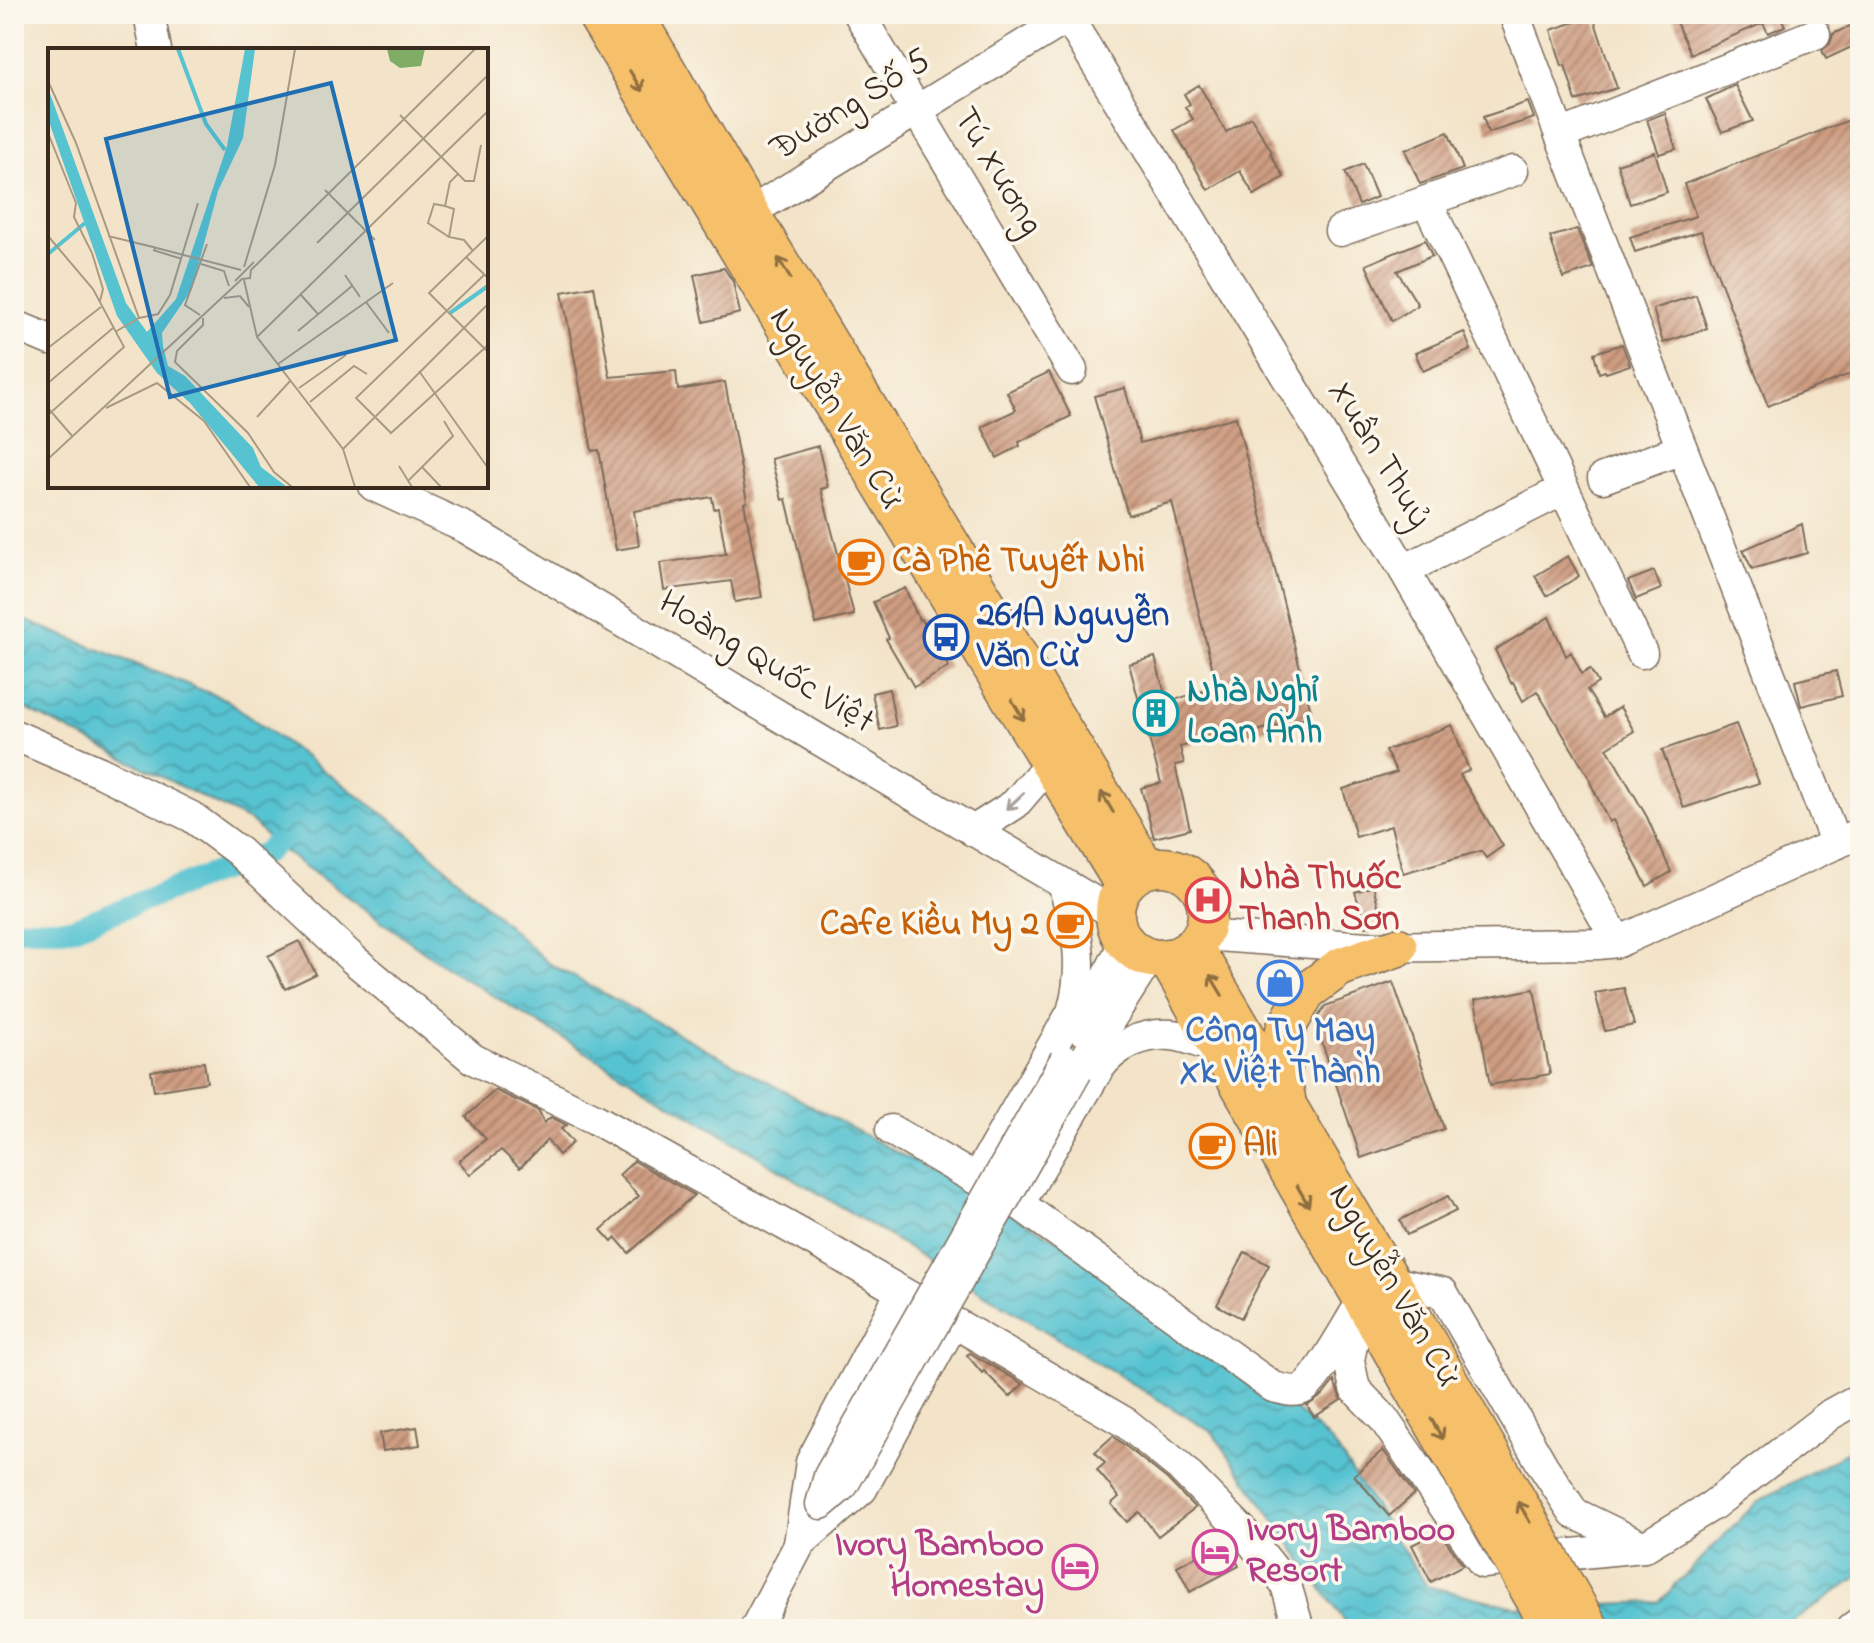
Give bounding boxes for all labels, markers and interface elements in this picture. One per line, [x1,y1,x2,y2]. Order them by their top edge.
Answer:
street label: Đường Số 5 [760,36,941,177]
inset map [48,48,488,488]
one-way arrow [628,69,644,92]
street label: Tú Xương [938,98,1056,246]
one-way arrow [775,257,791,280]
street label: Nguyễn Văn Cừ [754,298,916,520]
street label: Xuân Thuỷ [1314,370,1444,540]
place label: Cà Phê Tuyết Nhi [892,536,1145,589]
cafe icon: Cà Phê Tuyết Nhi [837,538,885,586]
street label: Hoàng Quốc Việt [648,577,884,749]
place label: 261A Nguyễn Văn Cừ [976,590,1169,684]
bus stop icon: 261A Nguyễn Văn Cừ [922,613,970,661]
place label: Nhà Nghỉ Loan Anh [1187,666,1322,760]
building icon: Nhà Nghỉ Loan Anh [1132,689,1180,737]
one-way arrow [1010,698,1026,721]
one-way arrow [1098,791,1114,814]
one-way arrow [1005,792,1025,811]
place label: Nhà Thuốc Thanh Sơn [1239,853,1402,947]
hospital icon: Nhà Thuốc Thanh Sơn [1184,876,1232,924]
place label: Cafe Kiều My 2 [820,899,1039,952]
cafe icon: Cafe Kiều My 2 [1046,901,1094,949]
shop icon: Công Ty May Xk Việt Thành [1256,959,1304,1007]
one-way arrow [1208,974,1224,997]
place label: Công Ty May Xk Việt Thành [1179,1006,1381,1100]
place label: Ali [1243,1120,1278,1173]
cafe icon: Ali [1188,1122,1236,1170]
street label: Nguyễn Văn Cừ [1313,1174,1473,1398]
one-way arrow [1295,1184,1311,1207]
one-way arrow [1430,1416,1445,1440]
one-way arrow [1516,1501,1531,1525]
place label: Ivory Bamboo Resort [1246,1505,1455,1599]
place label: Ivory Bamboo Homestay [835,1520,1044,1614]
hotel icon: Ivory Bamboo Resort [1191,1528,1239,1576]
hotel icon: Ivory Bamboo Homestay [1051,1543,1099,1591]

